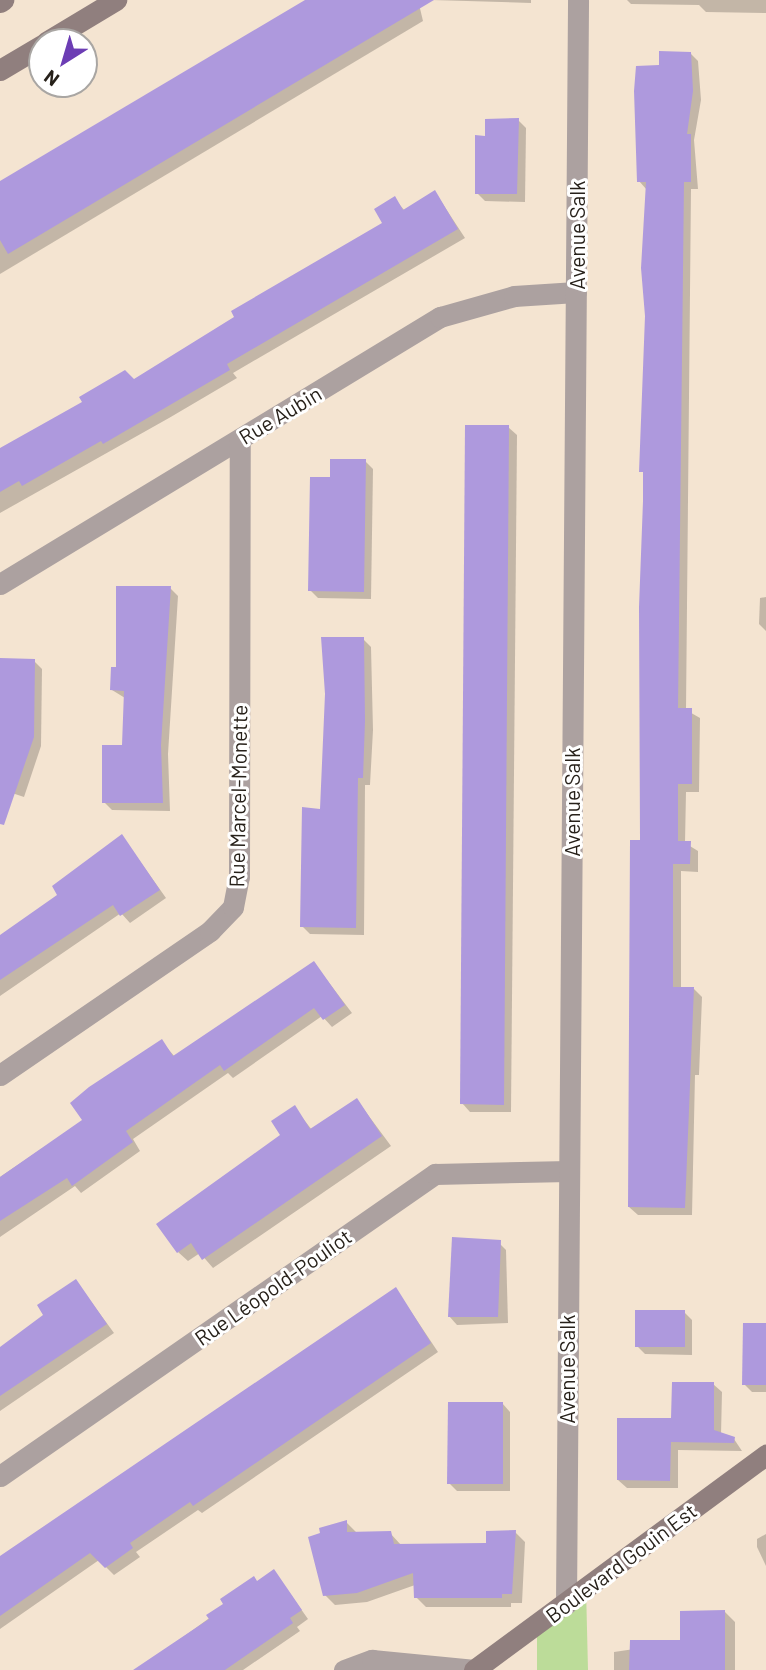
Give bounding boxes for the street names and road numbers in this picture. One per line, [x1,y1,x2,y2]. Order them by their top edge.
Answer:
street label: Avenue Salk [564,180,590,290]
street label: Rue Aubin [234,381,326,449]
street label: Rue Marcel-Monette [224,704,252,888]
street label: Avenue Salk [559,747,585,857]
street label: Rue Léopold-Pouliot [190,1223,356,1351]
street label: Avenue Salk [554,1314,580,1424]
street label: Boulevard Gouin Est [541,1498,701,1628]

